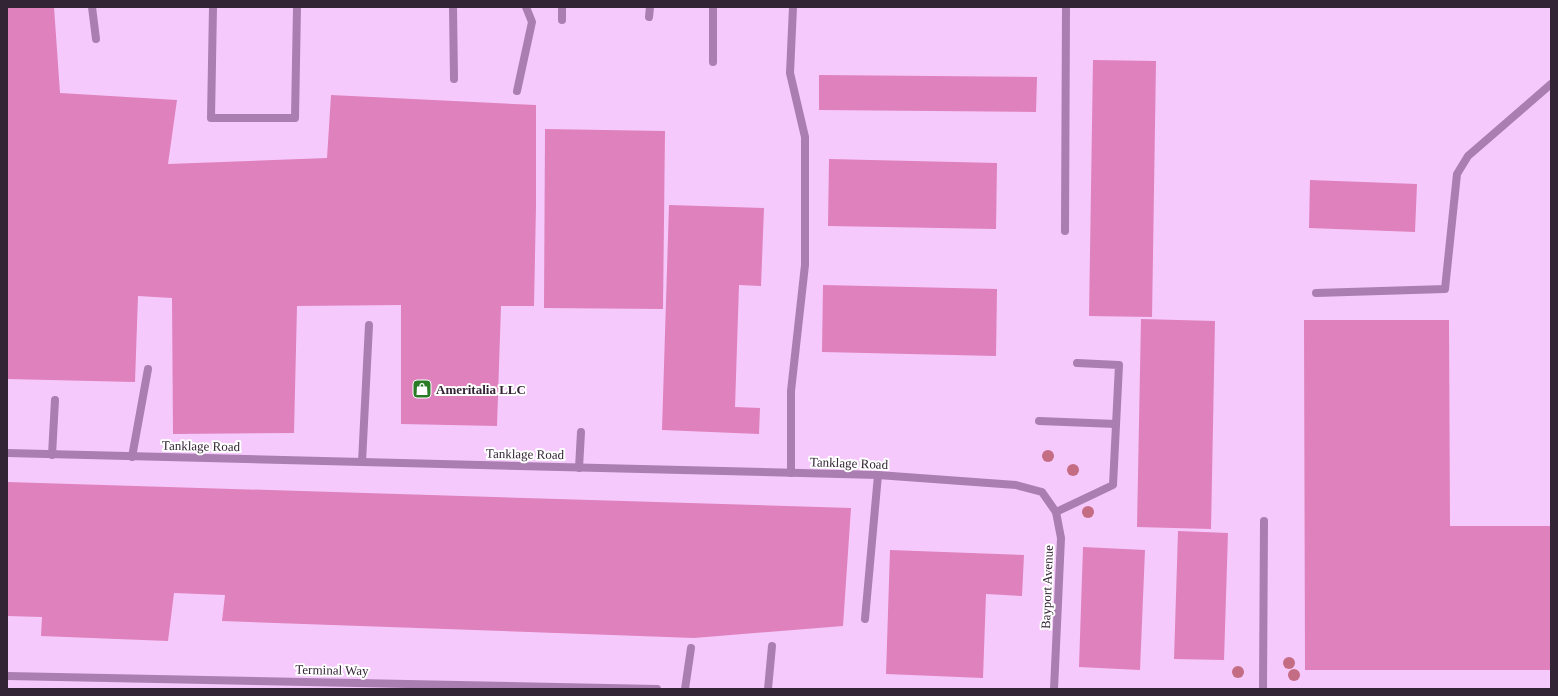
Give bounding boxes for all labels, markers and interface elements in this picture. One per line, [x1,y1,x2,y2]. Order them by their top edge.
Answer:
shop icon: Ameritalia LLC [411,378,433,400]
place label: Ameritalia LLC [436,382,526,397]
street label: Tanklage Road [162,438,241,454]
street label: Tanklage Road [486,446,565,462]
street label: Tanklage Road [810,454,889,472]
street label: Bayport Avenue [1038,545,1056,629]
street label: Terminal Way [295,662,369,678]

